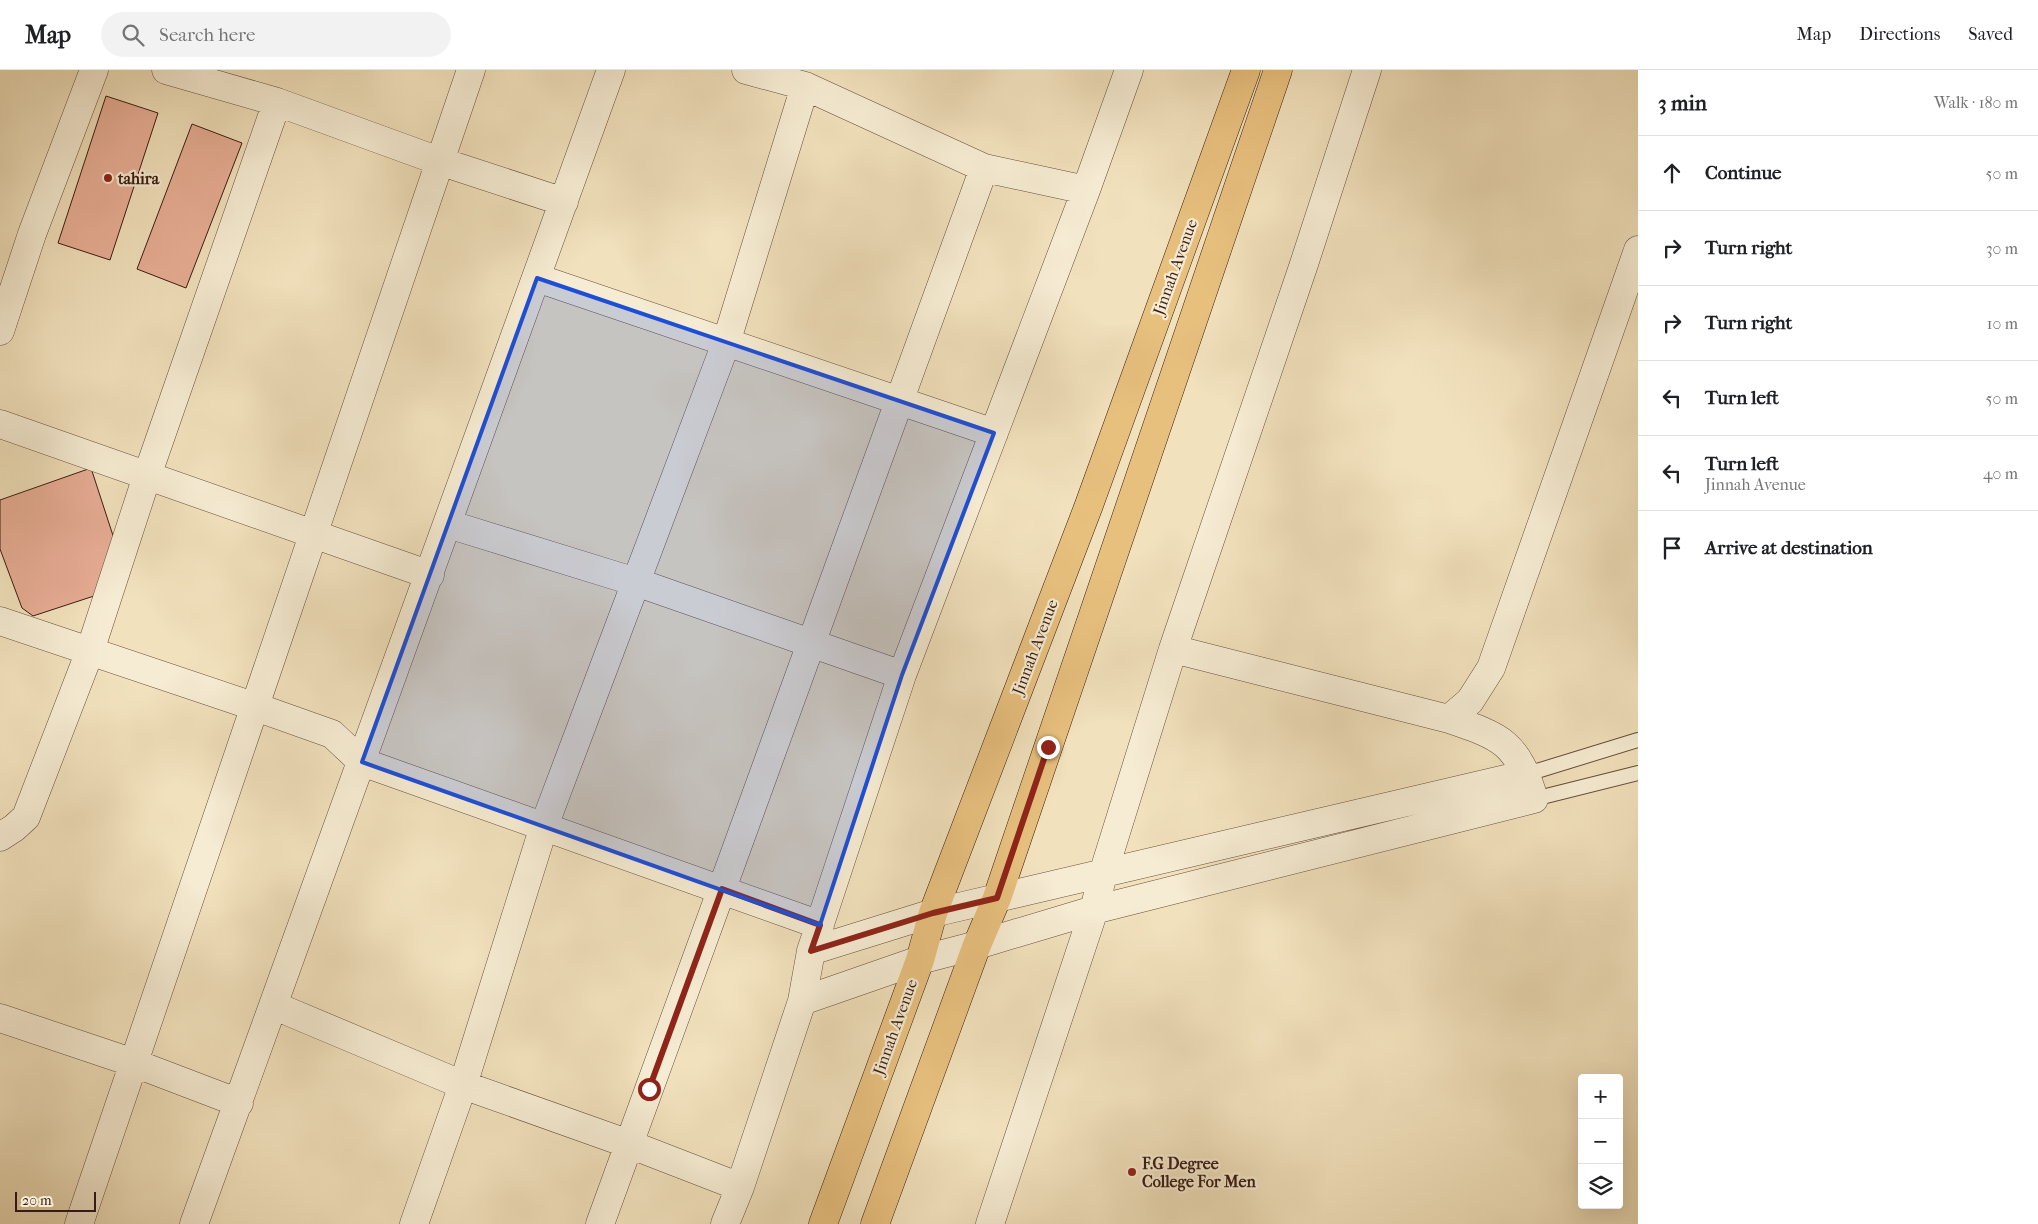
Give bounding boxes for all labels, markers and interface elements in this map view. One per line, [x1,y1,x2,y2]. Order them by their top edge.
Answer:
search box [101,12,451,57]
text: Map [25,21,71,49]
icon: search [119,21,147,49]
text: Search here [159,24,255,46]
text: Map [1797,24,1831,45]
text: Directions [1859,24,1940,45]
text: Saved [1968,24,2013,45]
text: 3 min [1658,91,1707,115]
text: Walk · 180 m [1934,93,2018,112]
icon: ahead [1658,159,1686,187]
text: Continue [1705,162,1781,184]
text: 50 m [1986,164,2018,183]
place label: tahira [117,169,160,188]
marker: tahira [102,172,114,184]
street label: Jinnah Avenue [1148,216,1201,319]
icon: right [1658,234,1686,262]
text: Turn right [1705,237,1792,259]
text: 30 m [1986,239,2018,258]
icon: right [1658,309,1686,337]
text: Turn right [1705,312,1792,334]
text: 10 m [1987,314,2018,333]
icon: left [1658,384,1686,412]
text: Turn left [1705,387,1779,409]
text: 50 m [1986,389,2018,408]
text: Turn left [1705,453,1779,475]
icon: left [1658,459,1686,487]
text: 40 m [1983,464,2018,483]
text: Jinnah Avenue [1705,475,1806,494]
icon: arrive [1658,534,1686,562]
text: Arrive at destination [1705,537,1873,559]
street label: Jinnah Avenue [1007,597,1062,699]
route end [1037,736,1060,759]
street label: Jinnah Avenue [868,976,921,1079]
map controls [1578,1074,1623,1209]
button: + [1578,1074,1623,1119]
route start [638,1078,661,1101]
button: − [1578,1119,1623,1164]
place label: F.G Degree College For Men [1141,1154,1256,1192]
button: layers [1578,1164,1623,1209]
marker: F.G Degree College For Men [1126,1166,1138,1178]
scale bar [15,1189,96,1212]
text: 20 m [22,1192,52,1209]

